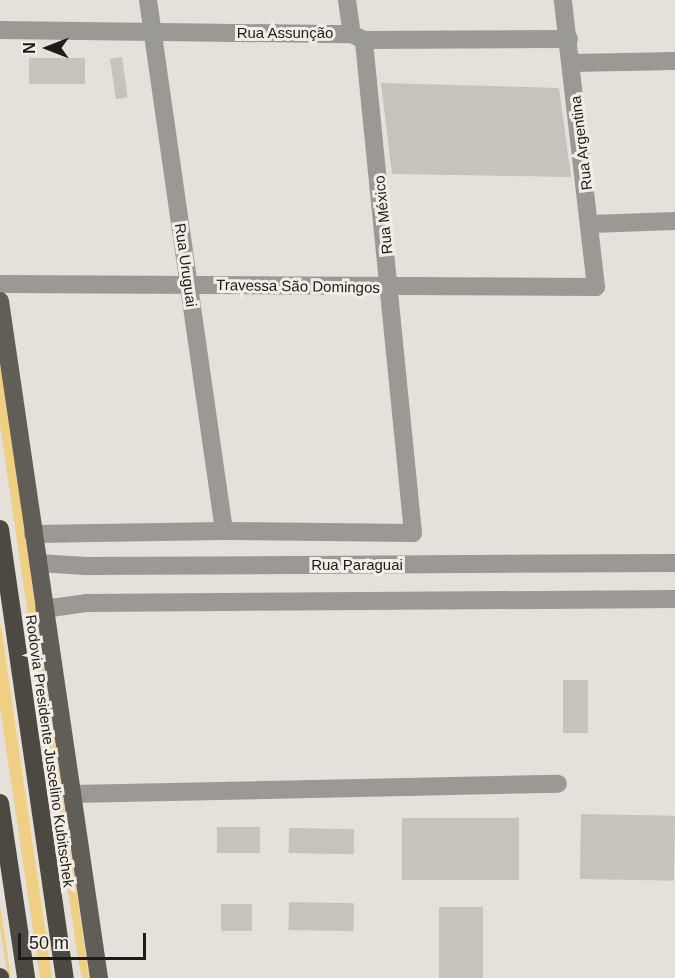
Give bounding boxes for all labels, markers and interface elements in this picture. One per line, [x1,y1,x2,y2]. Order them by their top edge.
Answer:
north arrow [18,18,78,78]
street label: Rua Assunção [236,24,334,42]
text: N [21,42,38,54]
street label: Rua Argentina [566,94,596,192]
street label: Rua México [370,175,396,255]
street label: Rua Uruguai [171,222,201,308]
street label: Travessa São Domingos [216,276,380,296]
street label: Rua Paraguai [311,556,403,574]
street label: Rodovia Presidente Juscelino Kubitschek [22,614,78,888]
scale bar [21,921,148,959]
text: 50 m [29,933,69,953]

